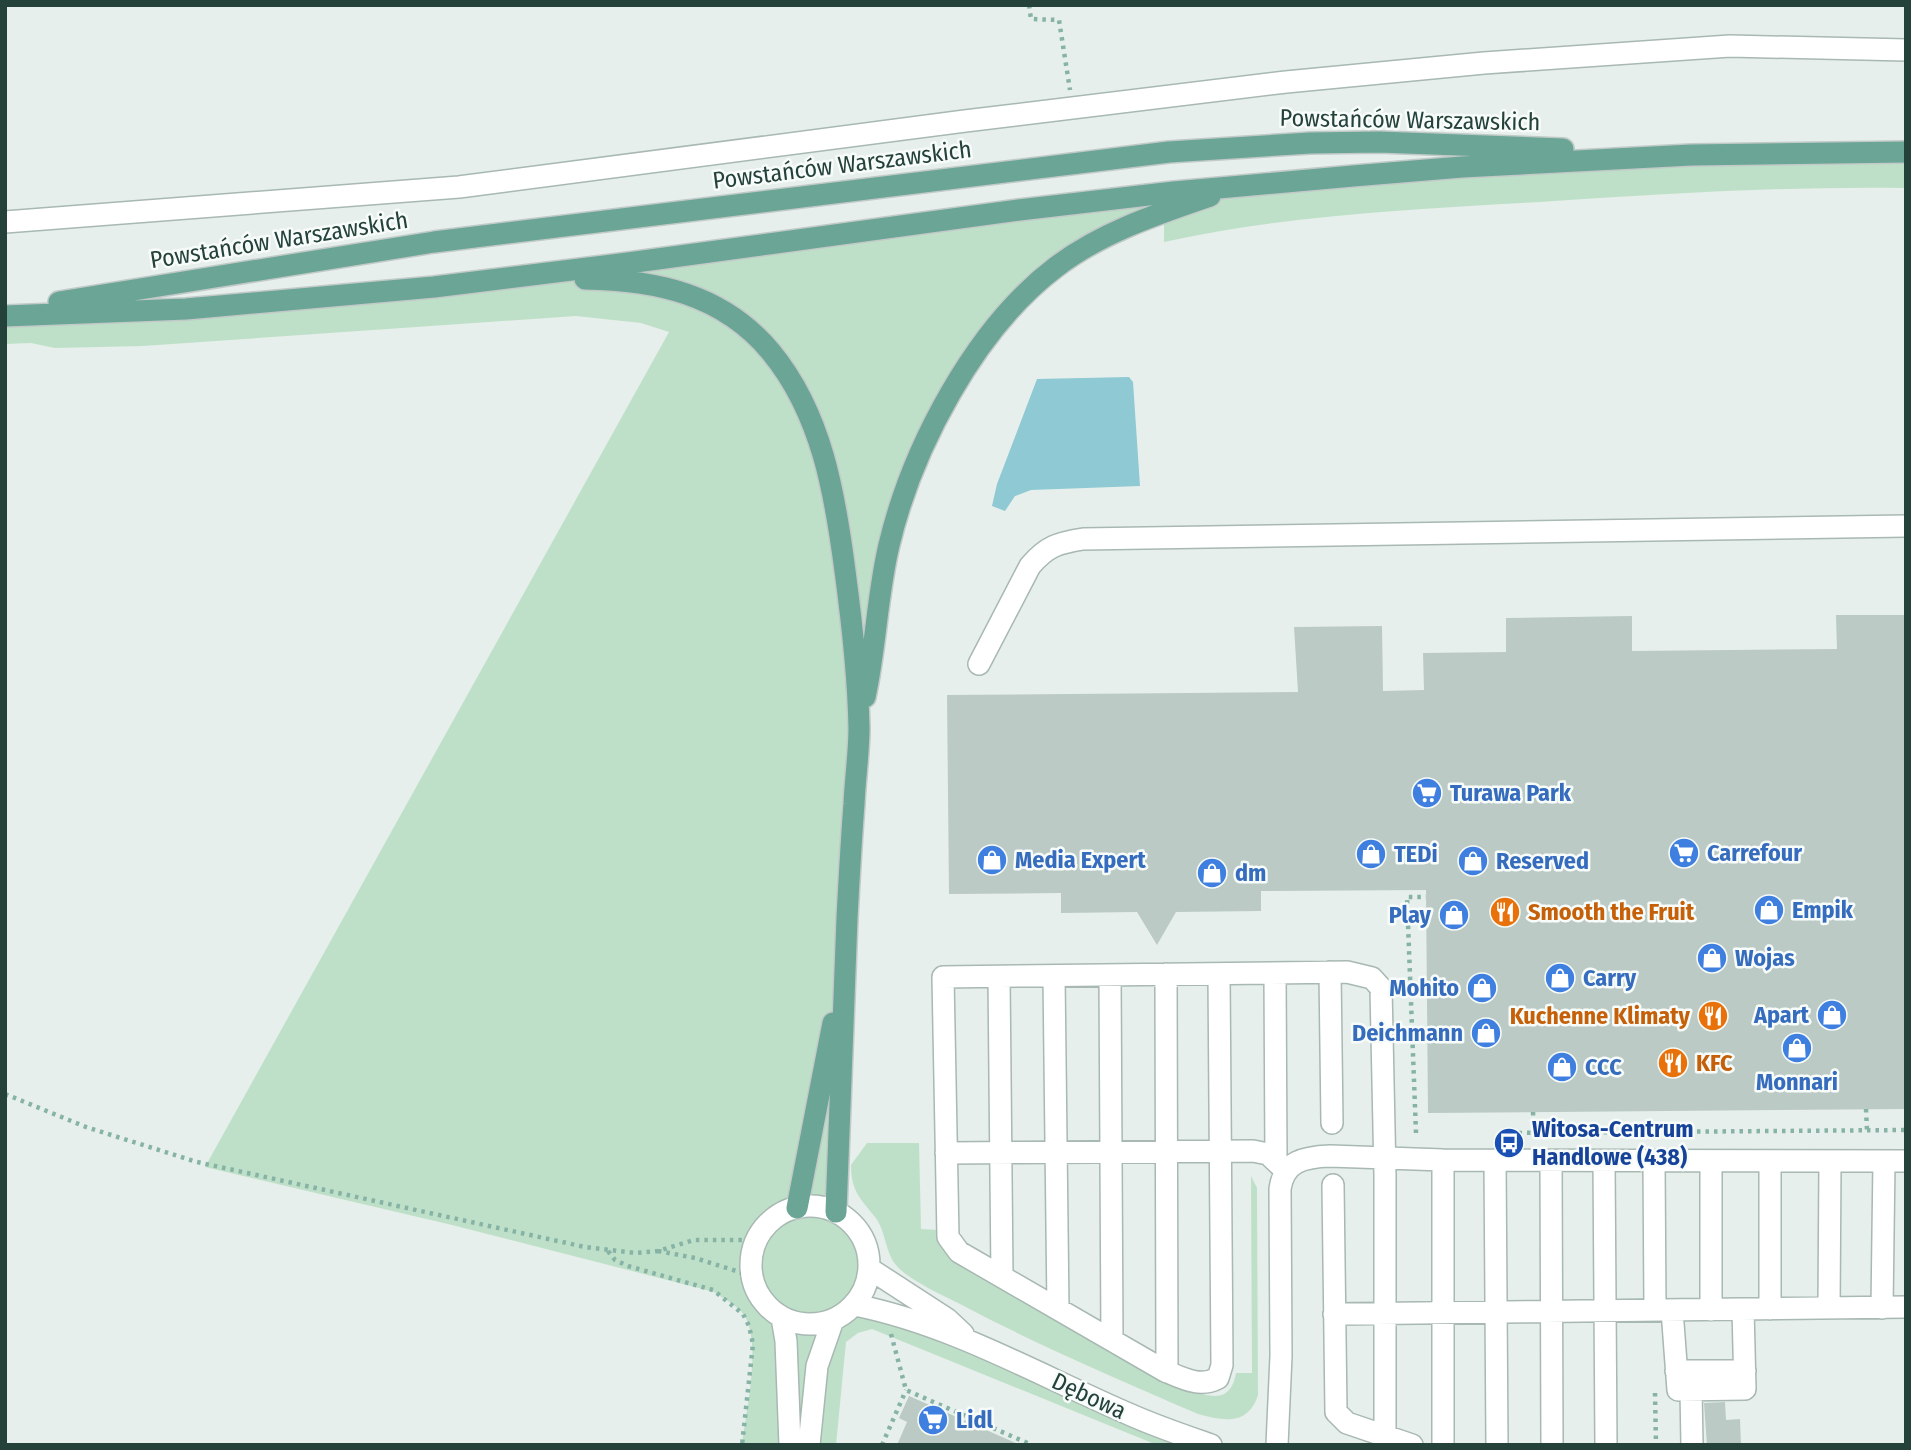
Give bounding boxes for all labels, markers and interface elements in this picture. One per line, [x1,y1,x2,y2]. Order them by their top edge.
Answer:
street label: Powstańców Warszawskich [1279,104,1541,136]
street label: Powstańców Warszawskich [711,135,973,195]
street label: Powstańców Warszawskich [148,206,410,274]
supermarket icon: Turawa Park [1410,776,1444,810]
place label: Turawa Park [1450,779,1572,807]
supermarket icon: Carrefour [1667,836,1701,870]
shop icon: TEDi [1354,837,1388,871]
place label: Carrefour [1707,839,1802,867]
place label: TEDi [1394,840,1438,868]
shop icon: Media Expert [975,843,1009,877]
shop icon: Reserved [1456,844,1490,878]
place label: Media Expert [1015,846,1146,874]
place label: Reserved [1496,847,1589,875]
shop icon: dm [1195,856,1229,890]
place label: dm [1235,859,1266,887]
shop icon: Empik [1752,893,1786,927]
restaurant icon: Smooth the Fruit [1488,895,1522,929]
place label: Empik [1792,896,1854,924]
shop icon: Play [1437,898,1471,932]
place label: Smooth the Fruit [1528,898,1695,926]
place label: Play [1389,901,1432,929]
shop icon: Wojas [1695,941,1729,975]
place label: Wojas [1735,944,1795,972]
shop icon: Carry [1543,961,1577,995]
place label: Carry [1583,964,1637,992]
shop icon: Mohito [1465,971,1499,1005]
place label: Mohito [1389,974,1459,1002]
shop icon: Apart [1815,998,1849,1032]
restaurant icon: Kuchenne Klimaty [1696,999,1730,1033]
place label: Apart [1753,1001,1810,1029]
place label: Kuchenne Klimaty [1510,1002,1691,1030]
shop icon: Deichmann [1469,1016,1503,1050]
place label: Deichmann [1352,1019,1463,1047]
shop icon: Monnari [1780,1031,1814,1065]
restaurant icon: KFC [1656,1046,1690,1080]
place label: KFC [1696,1049,1733,1077]
shop icon: CCC [1545,1050,1579,1084]
place label: CCC [1585,1053,1622,1081]
place label: Monnari [1756,1068,1838,1096]
place label: Witosa-Centrum Handlowe (438) [1532,1115,1694,1171]
bus stop icon: Witosa-Centrum Handlowe (438) [1492,1126,1526,1160]
street label: Dębowa [1048,1367,1130,1425]
supermarket icon: Lidl [916,1403,950,1437]
place label: Lidl [956,1406,993,1434]

